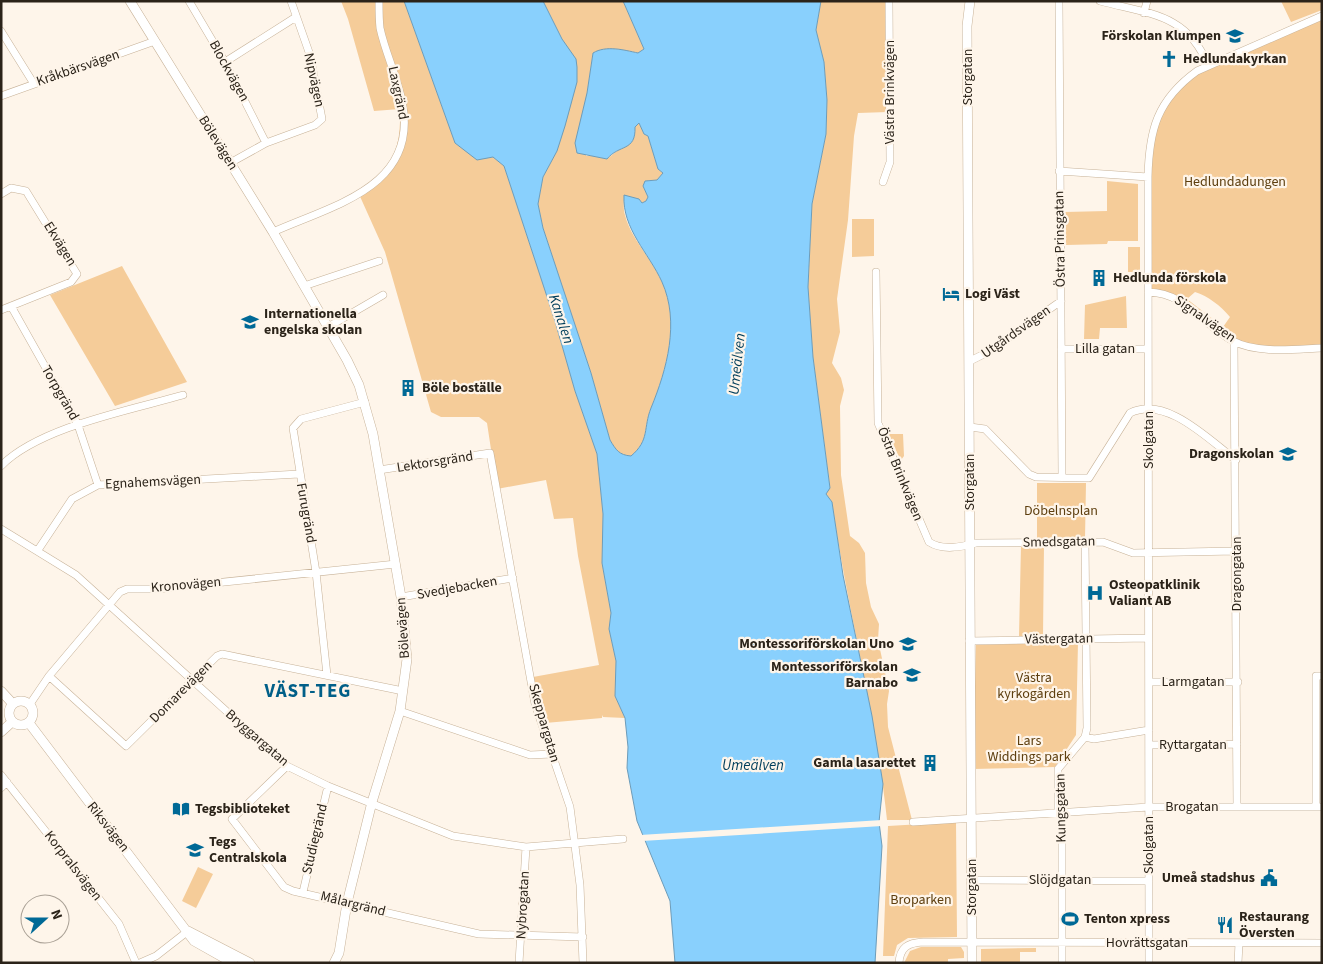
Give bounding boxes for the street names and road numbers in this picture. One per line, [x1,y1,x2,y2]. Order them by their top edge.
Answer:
street label: Blockvägen [204,37,254,105]
street label: Västra Brinkvägen [880,40,900,144]
street label: Kråkbärsvägen [34,44,122,92]
street label: Storgatan [958,49,978,105]
street label: Nipvägen [298,51,330,109]
street label: Laxgränd [383,64,413,122]
street label: Bölevägen [193,112,243,174]
street label: Östra Prinsgatan [1049,191,1071,287]
street label: Ekvägen [39,218,81,270]
street label: Signalvägen [1170,290,1240,348]
street label: Utgårdsvägen [977,301,1055,363]
street label: Lilla gatan [1075,339,1135,359]
street label: Torpgränd [36,362,84,424]
street label: Skolgatan [1139,411,1159,469]
street label: Östra Brinkvägen [872,424,928,524]
street label: Lektorsgränd [395,446,475,478]
street label: Storgatan [960,454,980,510]
street label: Egnahemsvägen [105,470,201,494]
street label: Furugränd [291,481,321,545]
street label: Smedsgatan [1023,531,1095,553]
street label: Dragongatan [1227,536,1247,612]
street label: Svedjebacken [415,571,499,605]
street label: Kronovägen [150,572,222,598]
street label: Bölevägen [391,597,415,659]
street label: Västergatan [1025,628,1093,650]
street label: Domarevägen [145,656,217,728]
street label: Larmgatan [1161,672,1225,692]
street label: Skeppargatan [523,681,565,765]
street label: Bryggargatan [221,705,293,771]
street label: Ryttargatan [1159,735,1227,755]
street label: Kungsgatan [1050,773,1072,843]
street label: Brogatan [1165,797,1219,817]
street label: Riksvägen [82,798,134,856]
street label: Studiegränd [297,802,333,876]
street label: Skolgatan [1139,816,1159,874]
street label: Korpralsvägen [39,827,107,905]
street label: Storgatan [962,859,982,915]
street label: Nybrogatan [511,870,535,940]
street label: Slöjdgatan [1029,870,1091,890]
street label: Målargränd [318,886,388,922]
street label: Hovrättsgatan [1106,933,1188,953]

